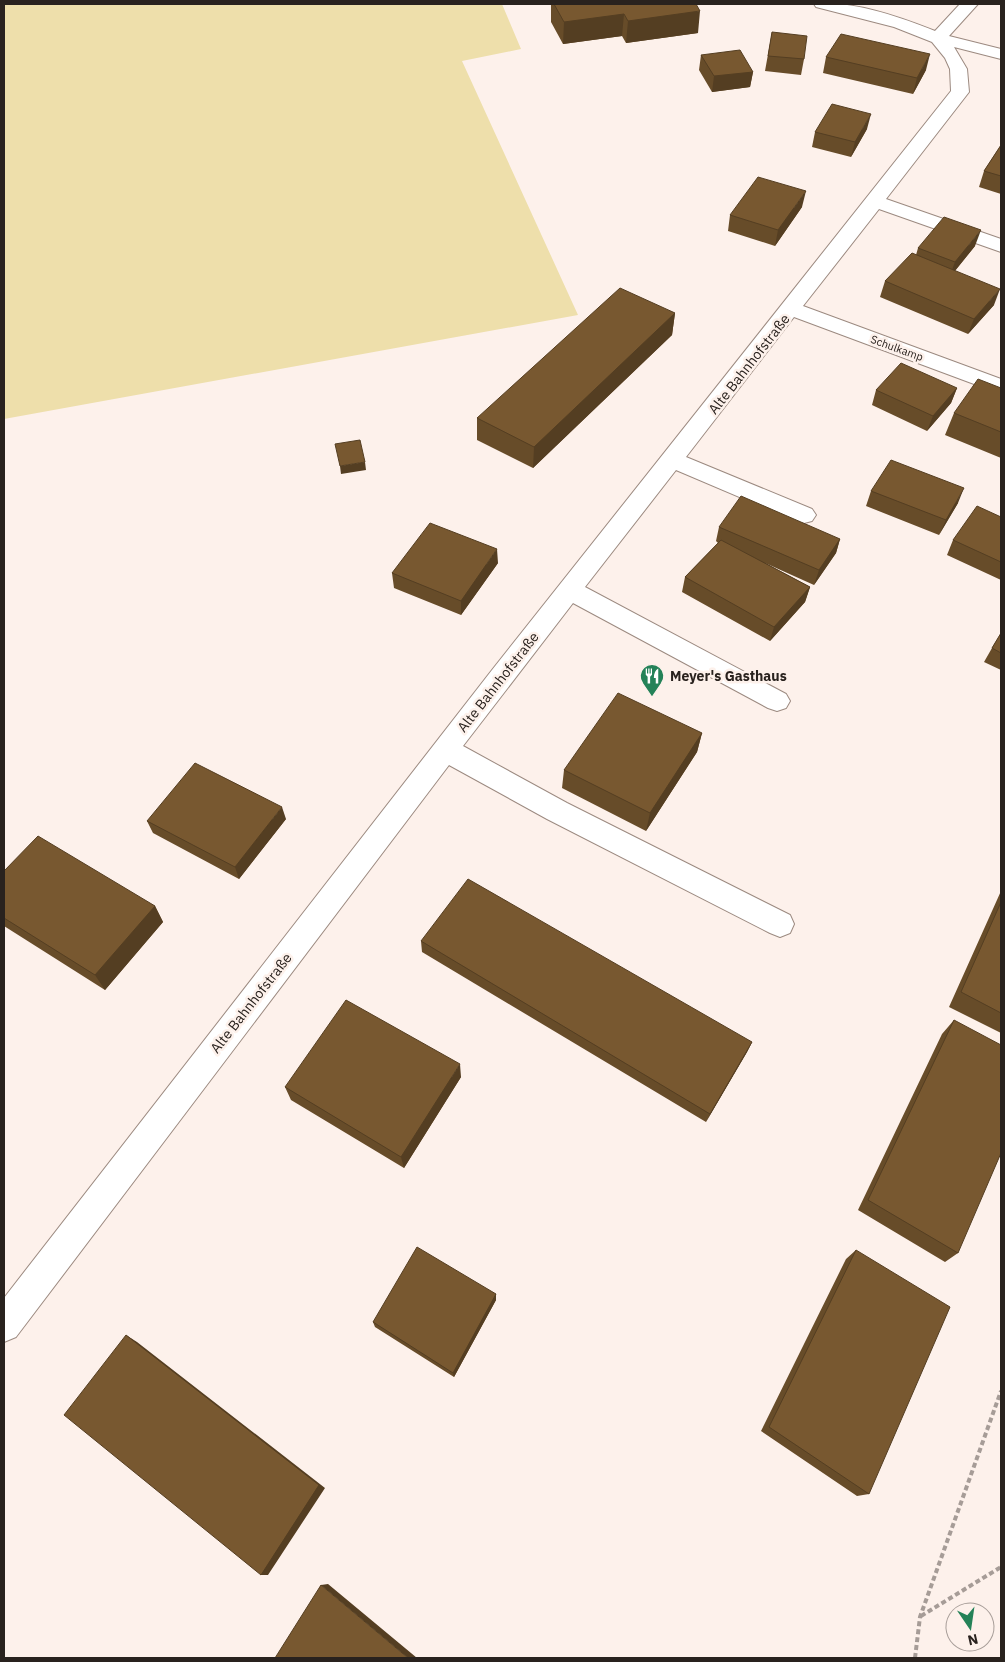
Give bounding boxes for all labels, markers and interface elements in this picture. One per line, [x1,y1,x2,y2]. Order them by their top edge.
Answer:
street label: Alte Bahnhofstraße [704,310,794,418]
street label: Schulkamp [869,332,925,364]
street label: Alte Bahnhofstraße [453,628,543,736]
restaurant icon: Meyer's Gasthaus [639,663,665,697]
place label: Meyer's Gasthaus [670,667,787,685]
street label: Alte Bahnhofstraße [206,949,296,1057]
north arrow [945,1602,995,1652]
text: N [966,1630,980,1650]

